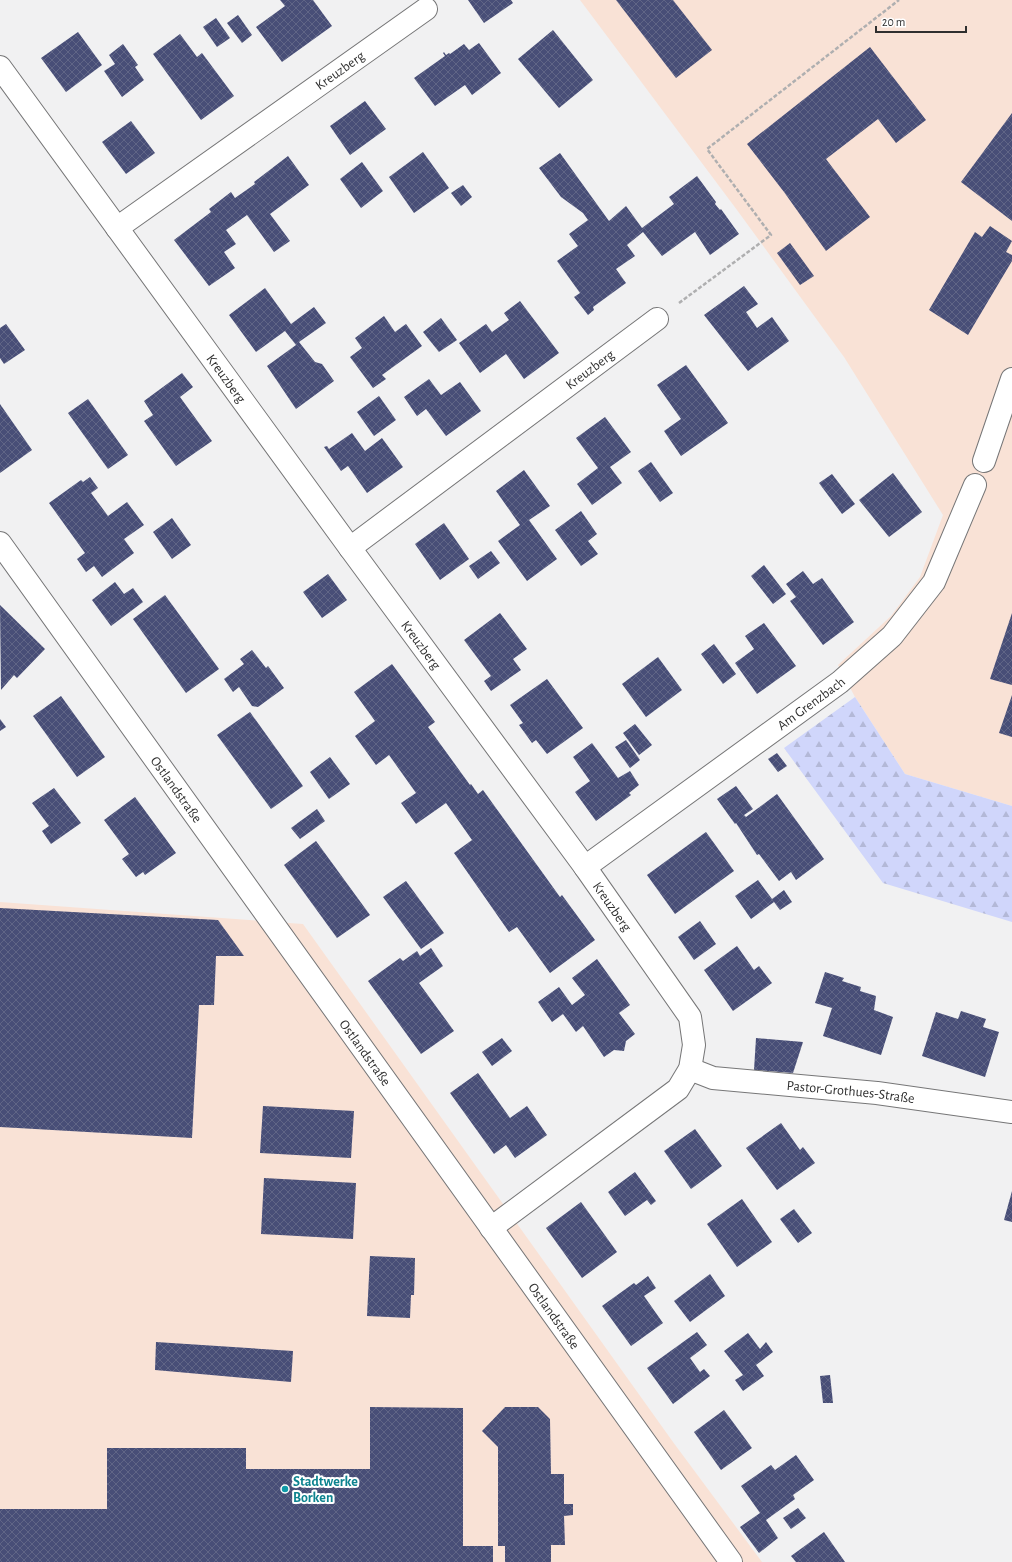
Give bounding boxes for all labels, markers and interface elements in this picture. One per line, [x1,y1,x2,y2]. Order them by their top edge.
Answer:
scale bar [876,8,966,34]
text: 20 m [882,16,905,28]
street label: Kreuzberg [313,49,368,93]
street label: Kreuzberg [563,347,617,393]
street label: Kreuzberg [203,352,248,406]
street label: Kreuzberg [398,618,443,672]
street label: Am Grenzbach [775,675,848,733]
street label: Ostlandstraße [148,754,204,825]
street label: Kreuzberg [590,880,634,934]
street label: Ostlandstraße [336,1017,393,1089]
street label: Pastor-Grothues-Straße [786,1079,915,1106]
street label: Ostlandstraße [525,1281,582,1352]
place label: Stadtwerke Borken [293,1475,358,1505]
marker: Stadtwerke Borken [280,1484,290,1494]

